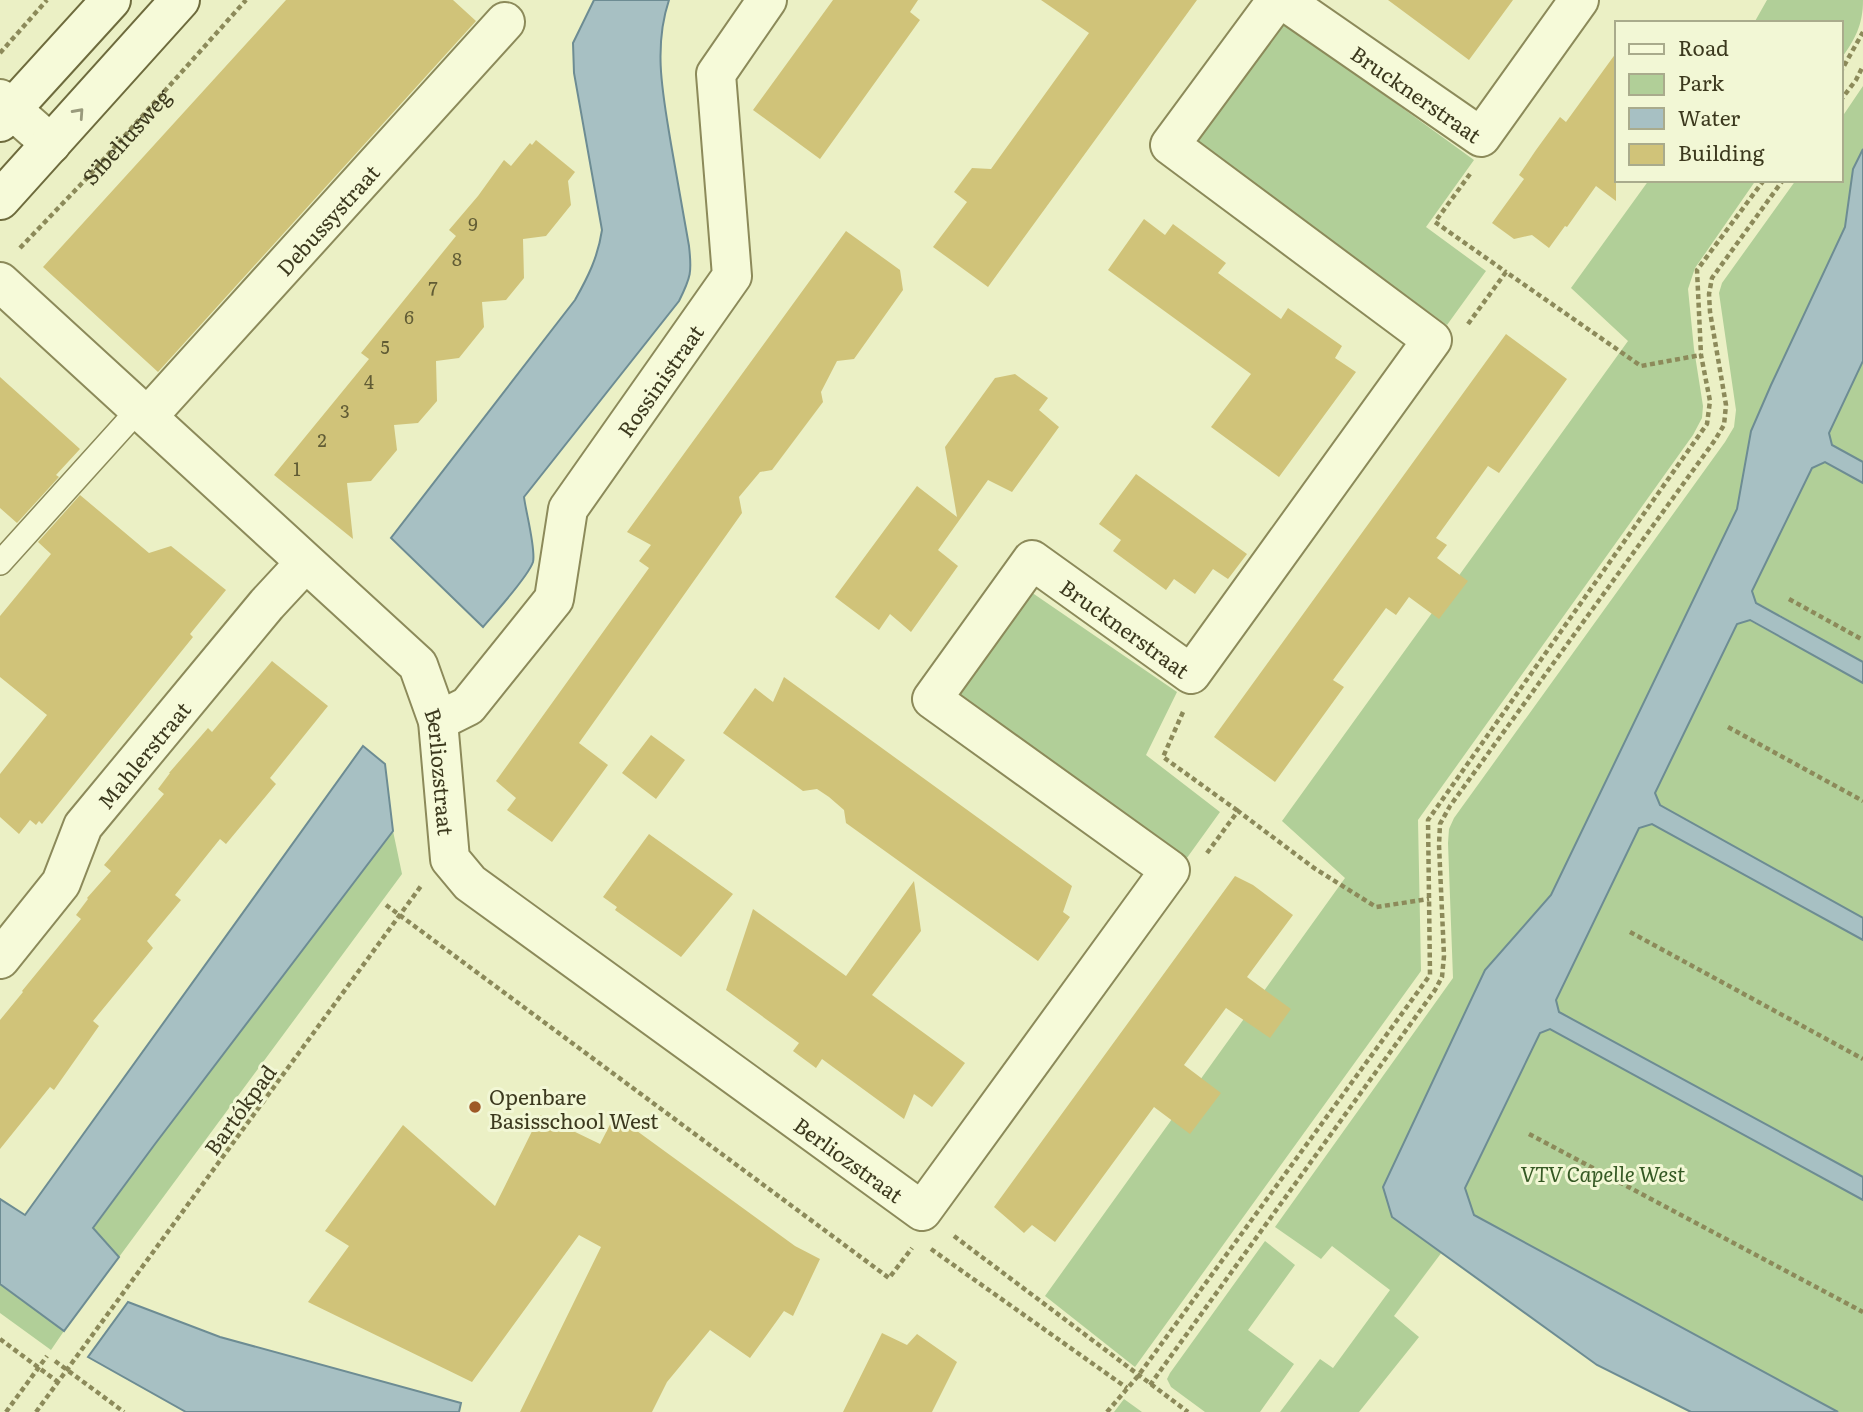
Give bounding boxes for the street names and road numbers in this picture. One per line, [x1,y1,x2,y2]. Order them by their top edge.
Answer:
street label: Brucknerstraat [1346,37,1489,149]
street label: Sibeliusweg [74,80,177,190]
street label: Debussystraat [268,156,386,281]
street label: Rossinistraat [609,317,710,442]
street label: Brucknerstraat [1055,570,1197,685]
street label: Mahlerstraat [89,693,197,814]
street label: Berliozstraat [419,703,463,837]
street label: Bartókpad [196,1057,282,1161]
street label: Berliozstraat [788,1108,911,1209]

